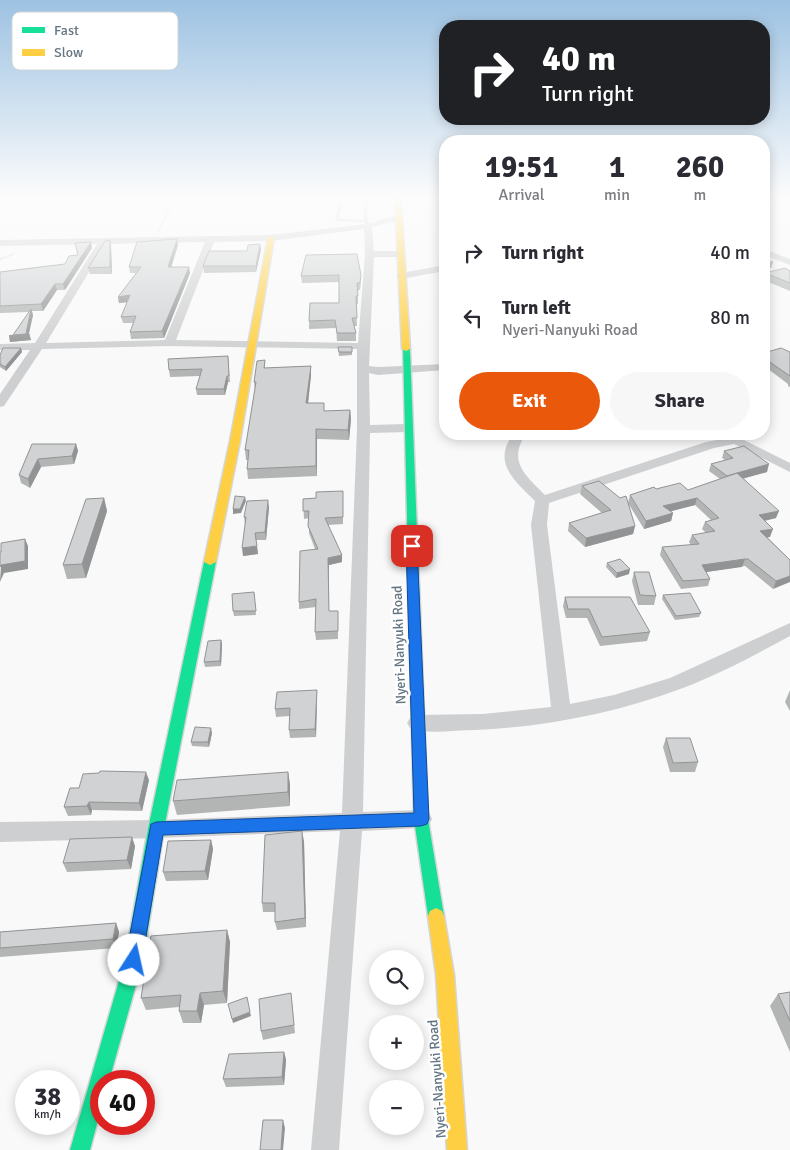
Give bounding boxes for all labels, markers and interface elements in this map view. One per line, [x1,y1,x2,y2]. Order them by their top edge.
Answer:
legend [12,12,178,70]
text: Fast [54,22,79,39]
text: 40 m [542,37,616,80]
icon: right [459,40,524,105]
text: Slow [54,44,83,61]
text: Turn right [542,80,634,107]
text: 19:51 [485,149,558,186]
text: 1 [609,149,625,186]
text: 260 [676,149,724,186]
text: Arrival [498,185,545,205]
text: min [604,185,630,205]
text: m [694,185,706,205]
icon: right [459,239,487,267]
text: Turn right [502,241,584,265]
text: 40 m [710,241,750,265]
text: Turn left [502,296,571,320]
icon: left [459,304,487,332]
text: 80 m [710,306,750,330]
text: Nyeri-Nanyuki Road [502,320,638,340]
button: Exit [459,372,600,430]
button: Share [610,372,750,430]
pin [391,525,433,567]
icon: arrive [398,532,426,560]
street label: Nyeri-Nanyuki Road [388,585,410,705]
position arrow [107,933,159,985]
map controls [369,950,424,1135]
button: search [369,950,424,1005]
button: + [369,1015,424,1070]
street label: Nyeri-Nanyuki Road [424,1019,450,1139]
speed limit sign: 40 [90,1070,155,1135]
button: − [369,1080,424,1135]
text: 38 [34,1081,61,1112]
text: km/h [34,1107,61,1122]

